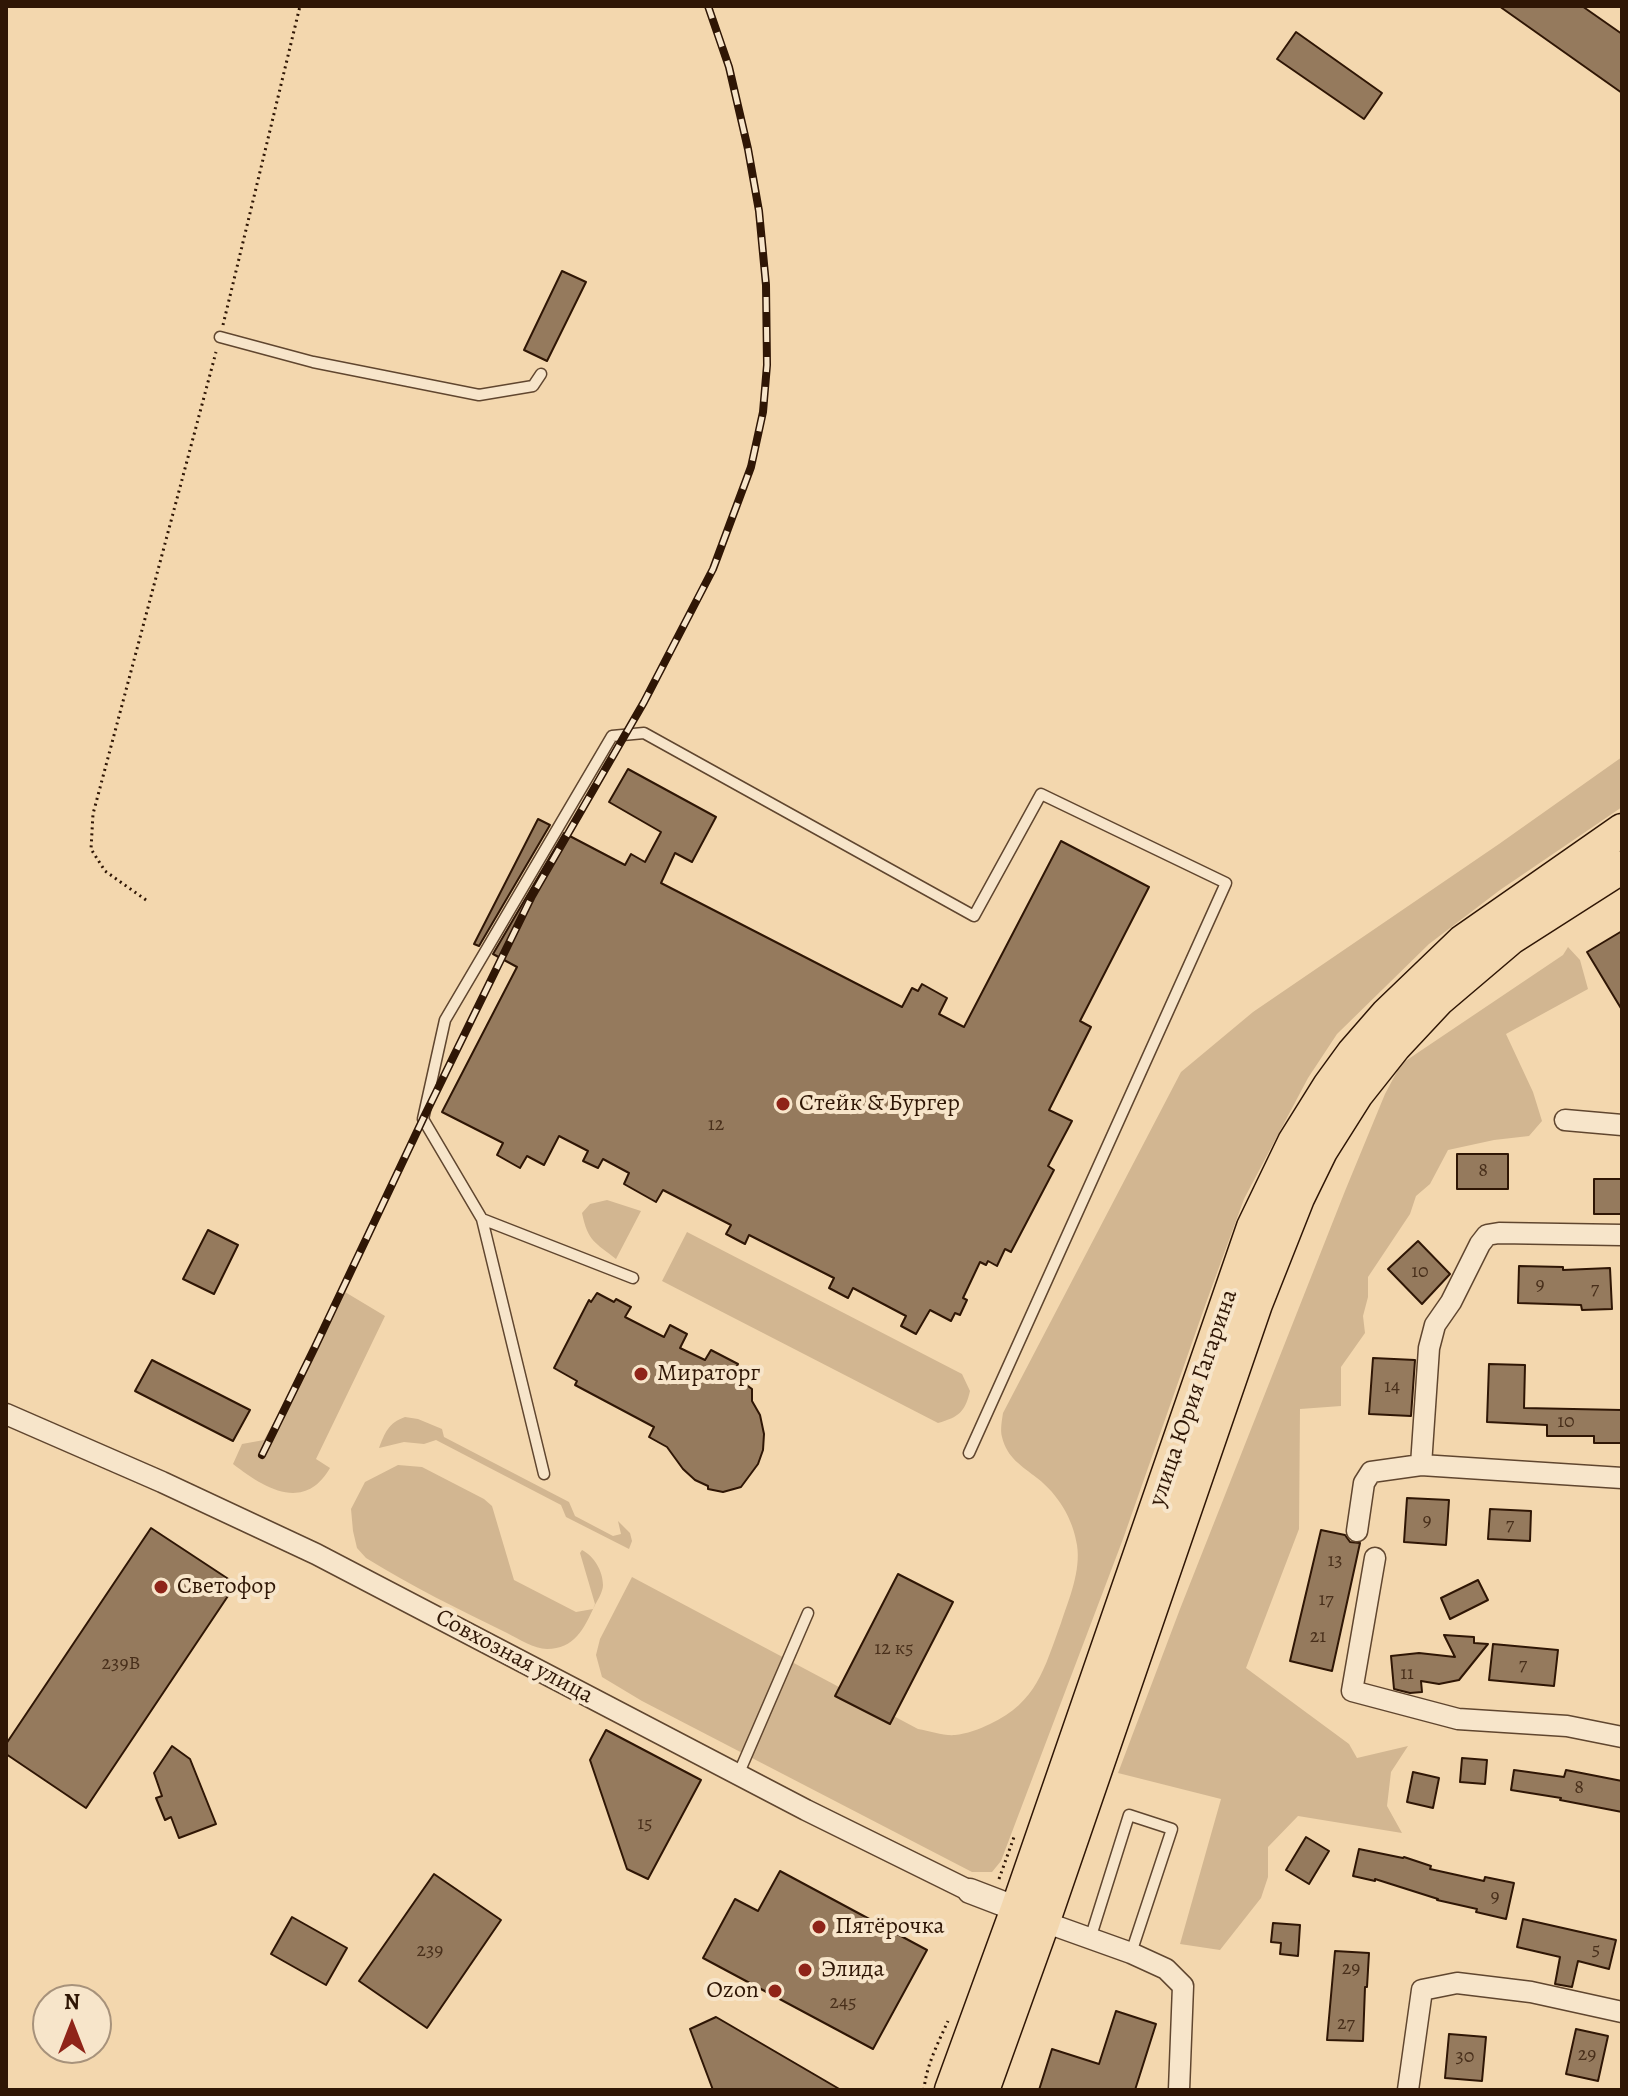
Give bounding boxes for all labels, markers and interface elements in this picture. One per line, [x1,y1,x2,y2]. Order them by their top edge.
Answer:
place label: Стейк & Бургер [799,1090,960,1118]
marker: Стейк & Бургер [774,1095,792,1113]
house number: 12 [708,1113,724,1137]
house number: 8 [1478,1159,1488,1183]
house number: 10 [1411,1260,1429,1284]
house number: 9 [1535,1273,1545,1297]
house number: 7 [1591,1277,1599,1301]
street label: улица Юрия Гагарина [1143,1286,1245,1510]
place label: Мираторг [657,1360,760,1388]
marker: Мираторг [632,1365,650,1383]
house number: 14 [1384,1375,1400,1399]
house number: 10 [1557,1410,1575,1434]
house number: 9 [1422,1509,1432,1533]
house number: 7 [1506,1513,1514,1537]
house number: 13 [1327,1549,1343,1573]
place label: Светофор [177,1573,276,1601]
marker: Светофор [152,1578,170,1596]
house number: 17 [1318,1588,1334,1612]
street label: Совхозная улица [430,1603,598,1711]
house number: 21 [1310,1625,1326,1649]
house number: 12 к5 [874,1637,914,1661]
house number: 239В [102,1652,140,1676]
house number: 7 [1519,1653,1527,1677]
house number: 11 [1400,1662,1414,1686]
house number: 8 [1574,1776,1584,1800]
house number: 15 [637,1812,653,1836]
house number: 9 [1490,1885,1500,1909]
place label: Пятёрочка [835,1913,945,1941]
marker: Пятёрочка [810,1918,828,1936]
house number: 5 [1592,1938,1600,1962]
house number: 239 [417,1939,443,1963]
place label: Элида [821,1956,885,1984]
house number: 29 [1342,1957,1360,1981]
marker: Элида [796,1961,814,1979]
place label: Ozon [706,1977,759,2005]
marker: Ozon [766,1982,784,2000]
north arrow [32,1984,112,2064]
text: N [64,1987,80,2017]
house number: 245 [829,1991,857,2015]
house number: 27 [1337,2012,1355,2036]
house number: 29 [1578,2043,1596,2067]
house number: 30 [1456,2045,1474,2069]

